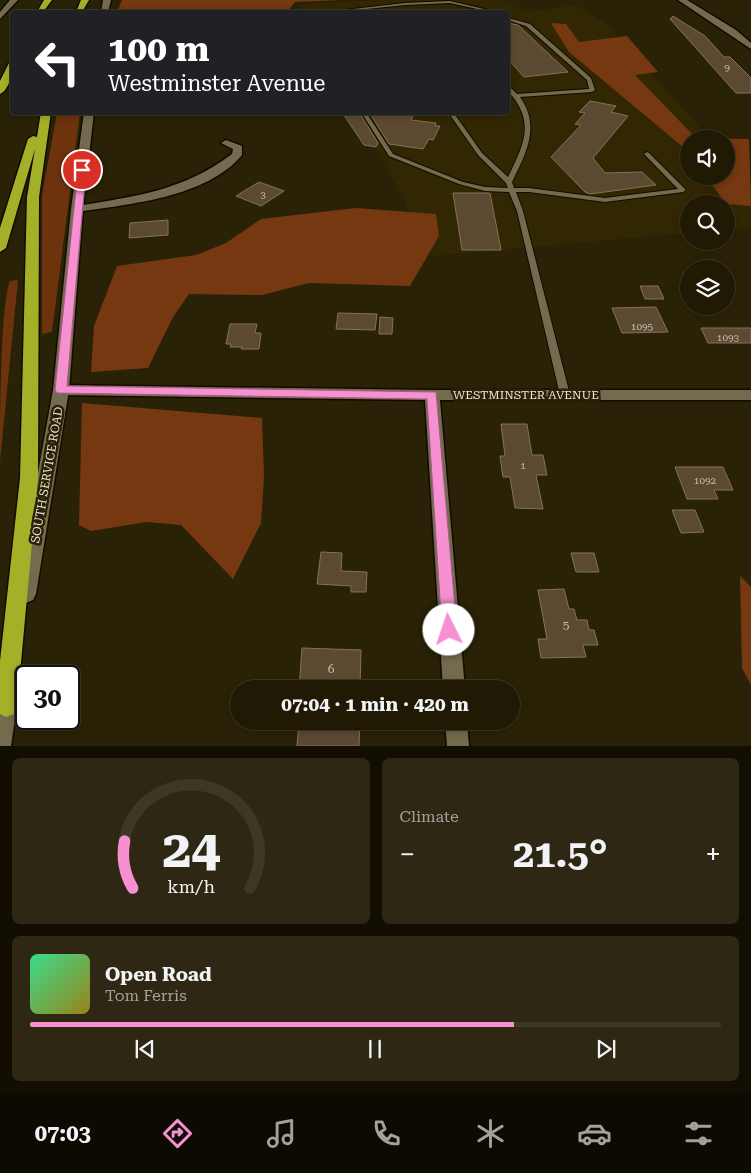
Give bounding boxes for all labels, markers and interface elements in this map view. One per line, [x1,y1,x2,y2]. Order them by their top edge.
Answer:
text: 100 m [108,29,209,70]
icon: left [25,30,90,95]
house number: 9 [724,62,730,73]
text: Westminster Avenue [108,71,325,96]
map controls [680,130,735,315]
button: sound [680,130,735,185]
pin [61,149,103,191]
icon: arrive [68,156,96,184]
house number: 3 [260,189,266,200]
button: search [680,195,735,250]
button: layers [680,260,735,315]
house number: 1095 [631,321,654,332]
house number: 1093 [717,332,740,343]
street label: WESTMINSTER AVENUE [453,388,599,402]
street label: SOUTH SERVICE ROAD [28,406,66,544]
house number: 1 [520,460,526,471]
house number: 1092 [694,475,717,486]
position arrow [422,603,474,655]
house number: 5 [563,618,570,632]
house number: 6 [328,662,335,676]
speed limit sign: 30 [15,665,80,730]
text: 07:04 · 1 min · 420 m [281,693,469,716]
text: Climate [400,807,459,826]
text: 24 [162,819,220,880]
text: 21.5° [513,832,608,876]
text: − [400,838,415,871]
text: + [705,838,721,871]
text: km/h [167,876,215,897]
text: Open Road [105,963,212,986]
text: Tom Ferris [105,986,187,1005]
icon: previous [131,1035,159,1063]
icon: pause [361,1035,389,1063]
icon: next [592,1035,620,1063]
icon: directions [160,1116,195,1151]
icon: music [264,1116,299,1151]
icon: phone [369,1116,404,1151]
icon: climate [473,1116,508,1151]
icon: car [577,1116,612,1151]
icon: filters [681,1116,716,1151]
text: 07:03 [35,1121,91,1146]

